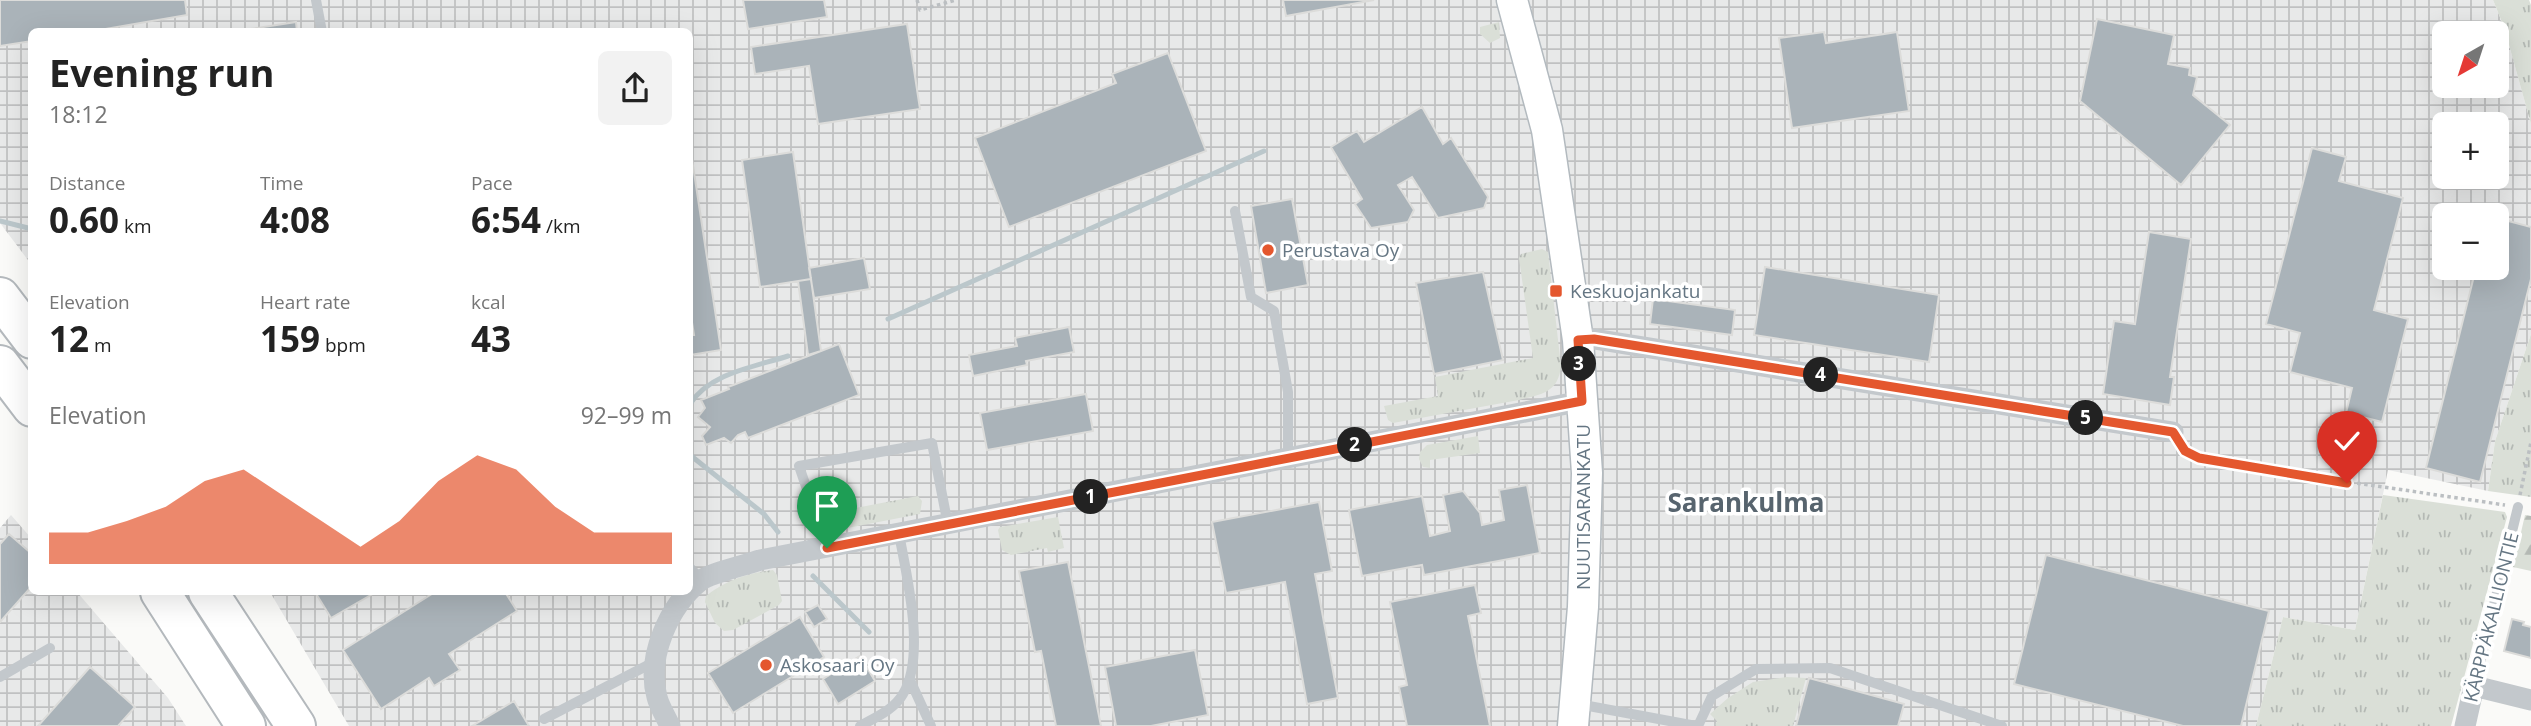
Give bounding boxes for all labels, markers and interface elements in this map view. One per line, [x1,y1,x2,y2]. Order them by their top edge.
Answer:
north arrow [2432,21,2510,98]
map controls [2432,21,2509,280]
text: Evening run [49,46,274,98]
button: share [598,51,672,125]
text: 18:12 [49,98,108,130]
button: + [2432,112,2509,189]
text: Distance [49,170,125,196]
text: Time [260,170,304,196]
text: Pace [471,170,513,196]
text: 0.60 [49,196,119,243]
text: 4:08 [260,196,330,243]
text: 6:54 [471,196,541,243]
button: − [2432,203,2509,280]
text: km [119,213,152,239]
text: /km [541,213,581,239]
place label: Perustava Oy [1282,237,1400,263]
marker: Perustava Oy [1260,242,1276,258]
place label: Keskuojankatu [1570,278,1700,304]
marker: Keskuojankatu [1548,283,1564,299]
text: Elevation [49,289,130,315]
text: Heart rate [260,289,350,315]
text: kcal [471,289,505,315]
text: 12 [49,315,89,362]
text: 159 [260,315,320,362]
text: 43 [471,315,511,362]
text: m [89,332,112,358]
text: bpm [320,332,366,358]
pin: 3 [1562,346,1596,382]
text: 3 [1573,350,1584,376]
pin: 4 [1804,358,1839,392]
text: 4 [1815,361,1826,387]
text: Elevation [49,399,147,431]
text: 92–99 m [581,399,672,431]
pin: 5 [2068,400,2104,436]
text: 5 [2080,404,2091,430]
pin [2317,411,2377,483]
icon: check [2328,422,2366,460]
street label: NUUTISARANKATU [1570,424,1596,590]
pin: 2 [1338,428,1372,462]
text: 2 [1349,431,1360,457]
pin [797,476,857,548]
pin: 1 [1074,480,1108,514]
text: 1 [1085,483,1096,509]
district label: Sarankulma [1667,484,1825,520]
icon: arrive [808,487,846,525]
street label: KÄRPPÄKALLIONTIE [2457,529,2525,705]
place label: Askosaari Oy [780,652,895,678]
marker: Askosaari Oy [758,657,774,673]

